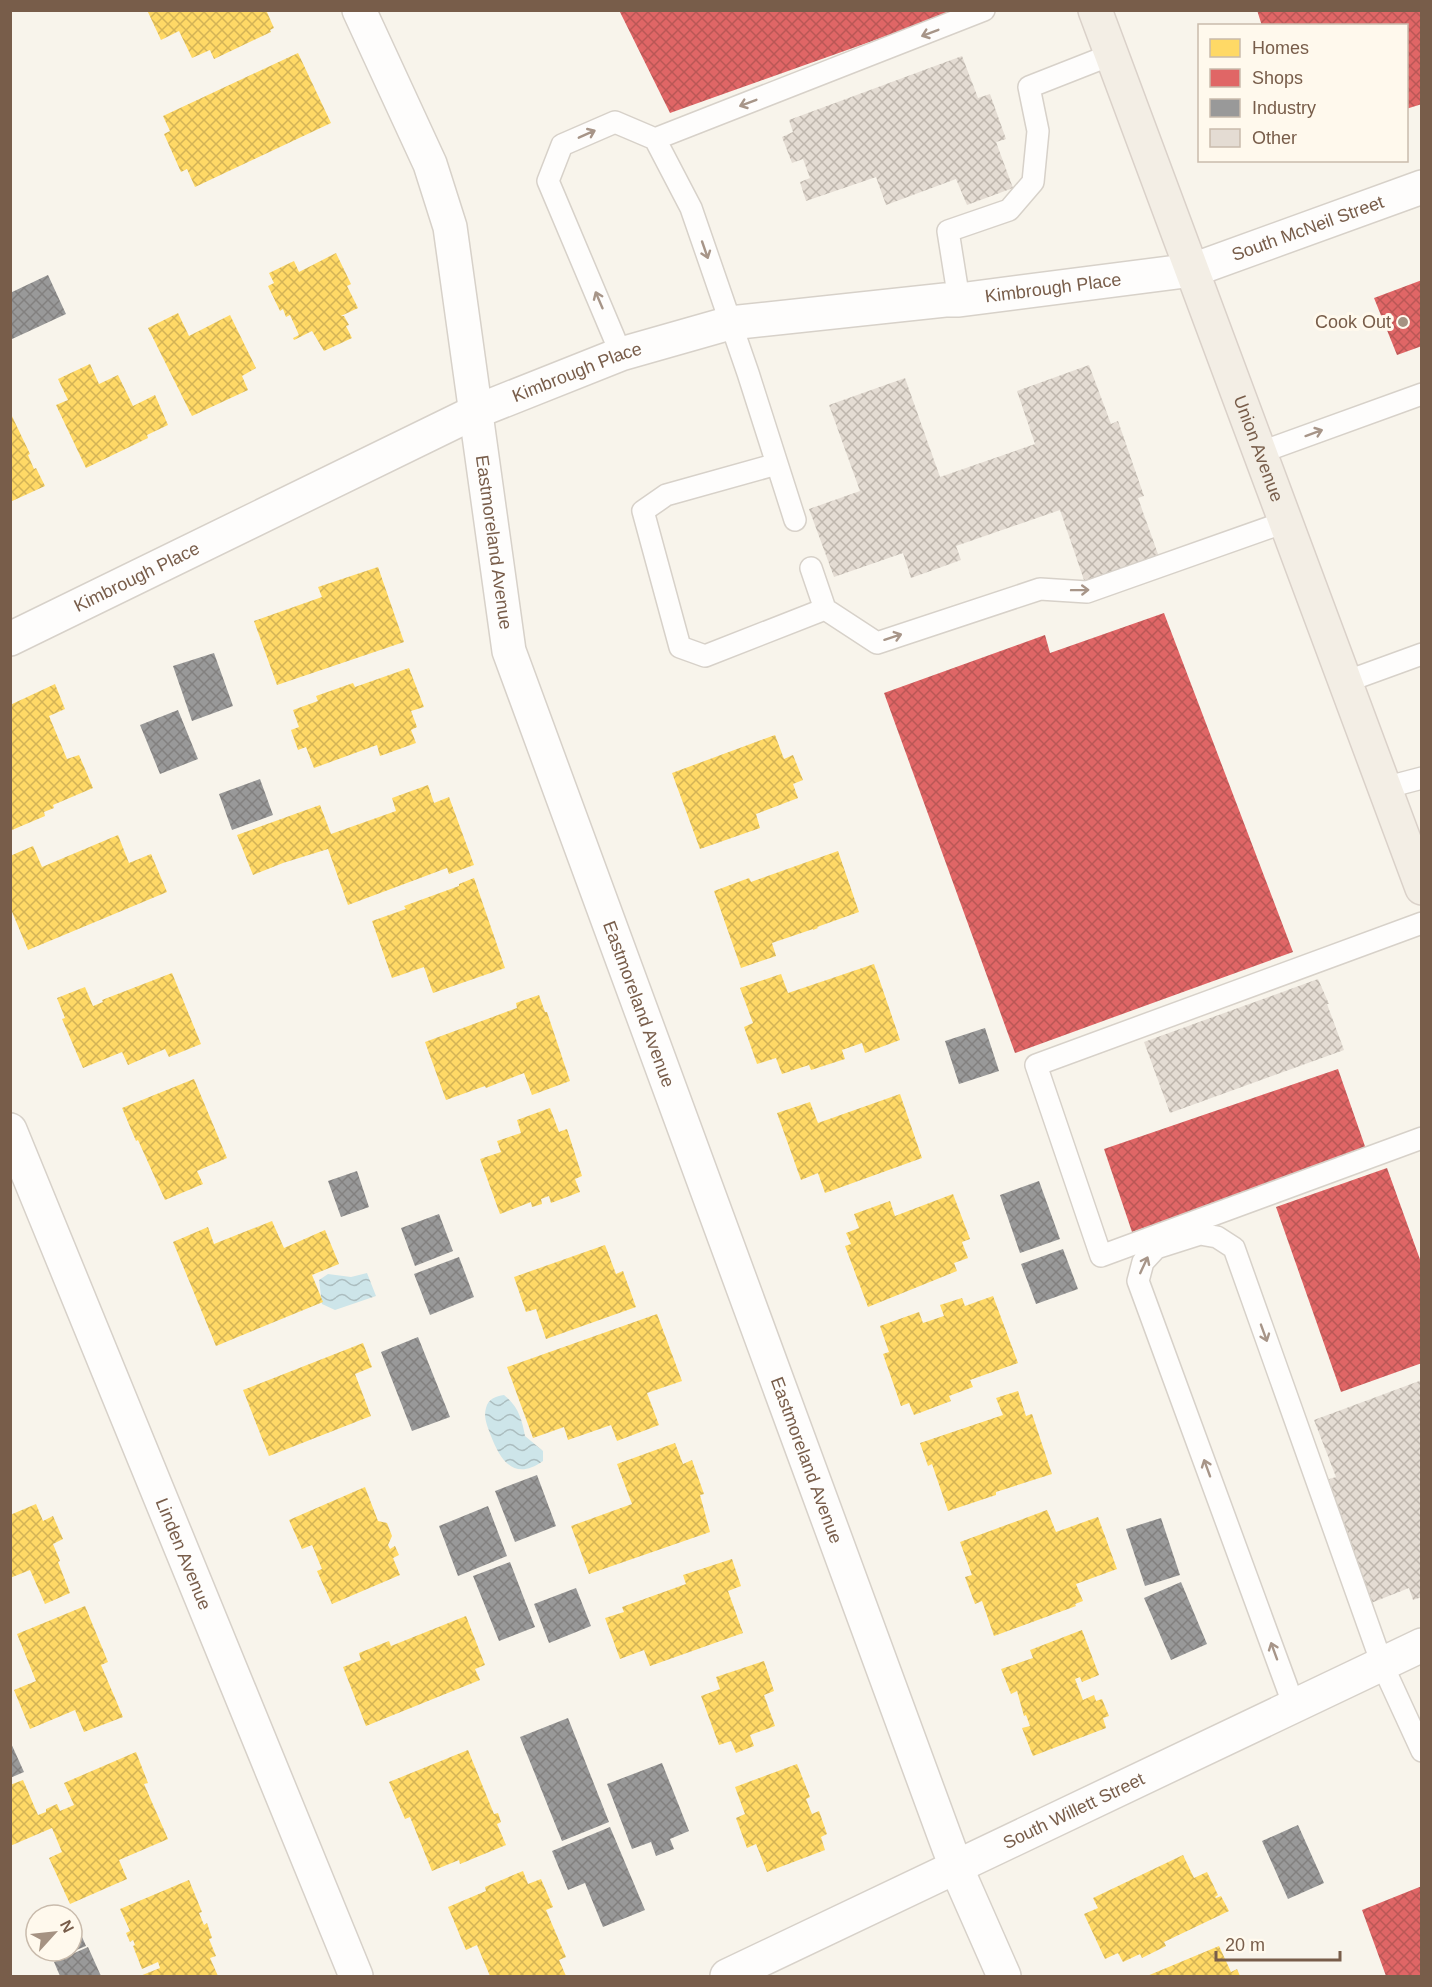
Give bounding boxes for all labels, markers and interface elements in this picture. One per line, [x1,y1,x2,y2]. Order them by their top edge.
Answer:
legend [1198,24,1408,162]
one-way arrow [921,28,940,39]
text: Homes [1252,38,1309,58]
text: Shops [1252,68,1303,88]
text: Industry [1252,98,1316,118]
one-way arrow [739,99,758,110]
one-way arrow [578,128,596,139]
text: Other [1252,128,1297,148]
street label: South McNeil Street [1229,192,1386,265]
one-way arrow [701,240,712,259]
street label: Kimbrough Place [984,269,1122,307]
one-way arrow [592,291,603,309]
place label: Cook Out [1315,312,1391,332]
marker: Cook Out [1396,315,1410,329]
street label: Kimbrough Place [509,339,644,406]
street label: Union Avenue [1229,393,1287,504]
one-way arrow [1304,426,1323,437]
street label: Eastmoreland Avenue [472,454,516,631]
street label: Kimbrough Place [71,538,203,616]
one-way arrow [1070,585,1090,596]
one-way arrow [883,631,902,642]
street label: Eastmoreland Avenue [599,918,678,1090]
one-way arrow [1139,1257,1150,1275]
one-way arrow [1260,1323,1271,1341]
street label: Eastmoreland Avenue [767,1374,846,1546]
one-way arrow [1200,1459,1211,1478]
street label: Linden Avenue [152,1495,215,1613]
one-way arrow [1267,1642,1278,1661]
street label: South Willett Street [1000,1769,1148,1853]
north arrow [24,1903,84,1963]
text: N [57,1917,77,1935]
scale bar [1216,1924,1340,1962]
text: 20 m [1225,1935,1265,1955]

